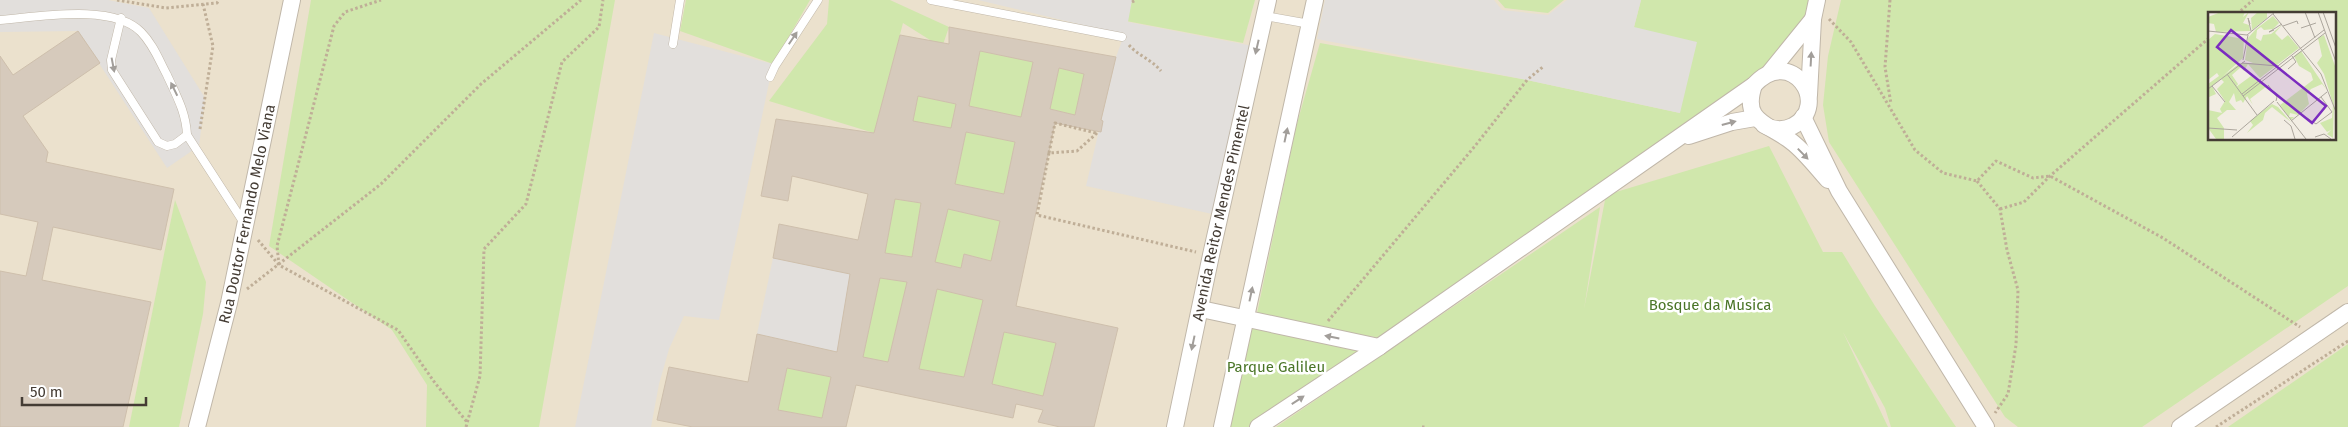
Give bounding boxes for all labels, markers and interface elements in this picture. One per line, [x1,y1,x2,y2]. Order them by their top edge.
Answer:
inset map [2208,12,2336,140]
one-way arrow [788,32,798,45]
one-way arrow [1253,40,1261,55]
one-way arrow [1807,50,1815,66]
one-way arrow [109,58,117,74]
one-way arrow [170,82,178,96]
street label: Rua Doutor Fernando Melo Viana [215,103,279,326]
street label: Avenida Reitor Mendes Pimentel [1188,103,1253,323]
one-way arrow [1722,119,1737,127]
one-way arrow [1282,127,1290,143]
one-way arrow [1797,147,1809,159]
one-way arrow [1247,286,1255,301]
park label: Bosque da Música [1649,296,1771,314]
one-way arrow [1324,333,1339,341]
one-way arrow [1189,335,1197,351]
park label: Parque Galileu [1227,358,1325,376]
scale bar [22,374,146,406]
text: 50 m [30,383,63,401]
one-way arrow [1292,395,1305,405]

